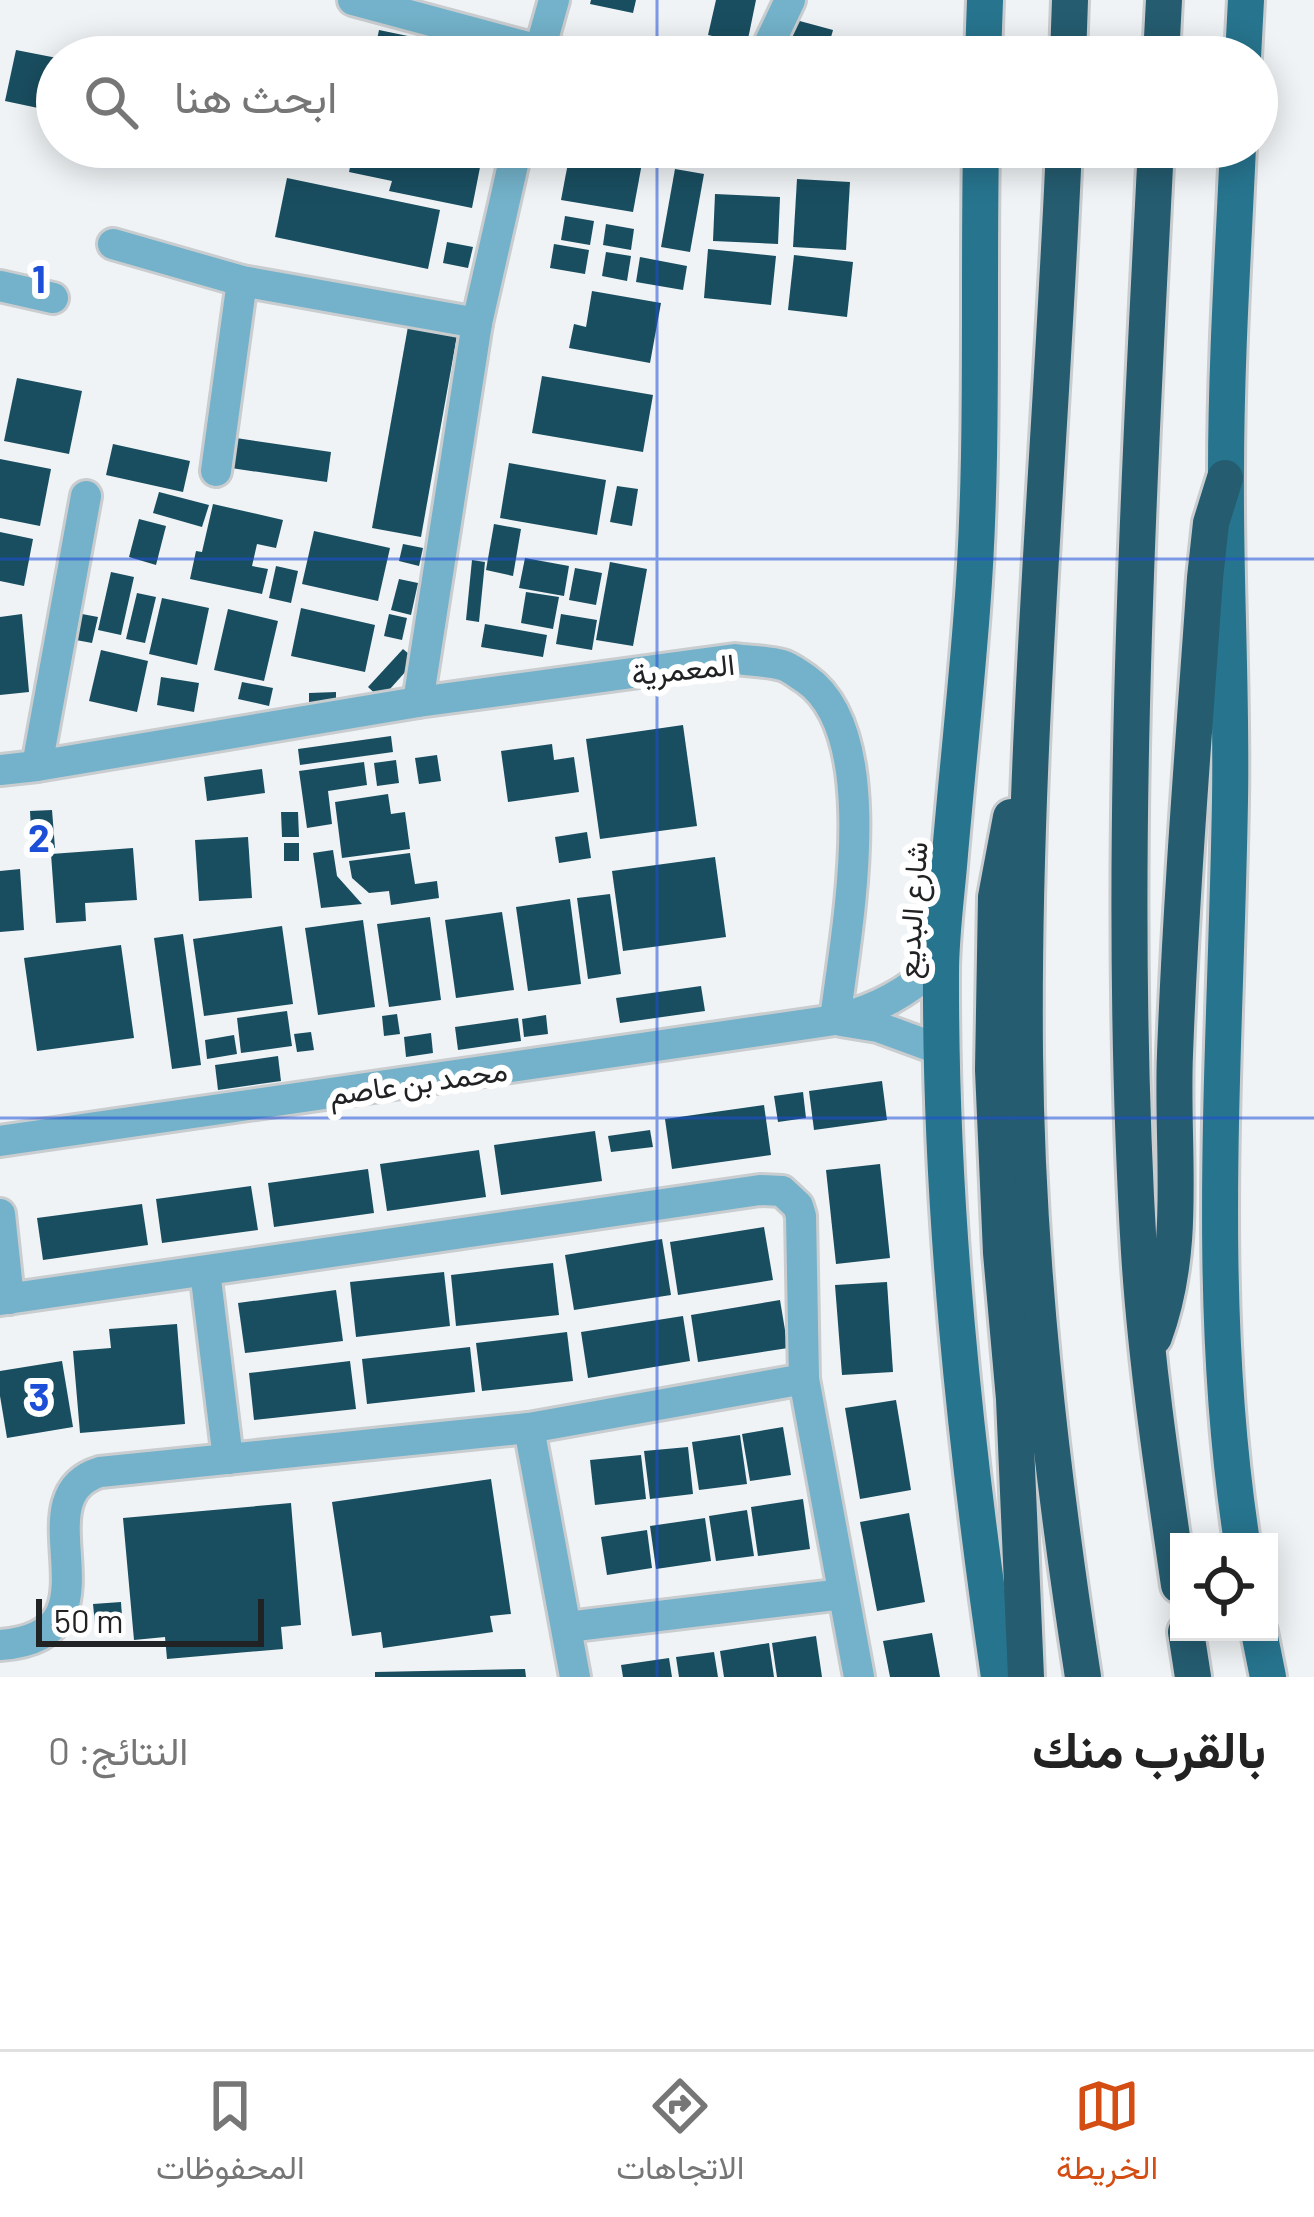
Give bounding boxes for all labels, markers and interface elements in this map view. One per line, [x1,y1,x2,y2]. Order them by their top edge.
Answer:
search box [36,36,1278,168]
text: ابحث هنا [174,68,337,122]
icon: search [78,69,144,135]
text: 1 [32,254,46,301]
street label: المعمرية [630,645,737,693]
text: 2 [28,813,50,860]
street label: شارع البديع [888,840,938,980]
street label: محمد بن عاصم [327,1051,510,1114]
text: 3 [28,1372,50,1419]
map controls [1170,1533,1278,1641]
button: locate [1170,1533,1278,1641]
scale bar [36,1593,264,1646]
text: 50 m [54,1600,124,1640]
text: بالقرب منك [1032,1717,1266,1778]
text: النتائج: 0 [48,1726,188,1773]
tab: المحفوظات [156,2073,305,2197]
tab: الاتجاهات [616,2073,744,2197]
tab: الخريطة [1056,2073,1158,2197]

